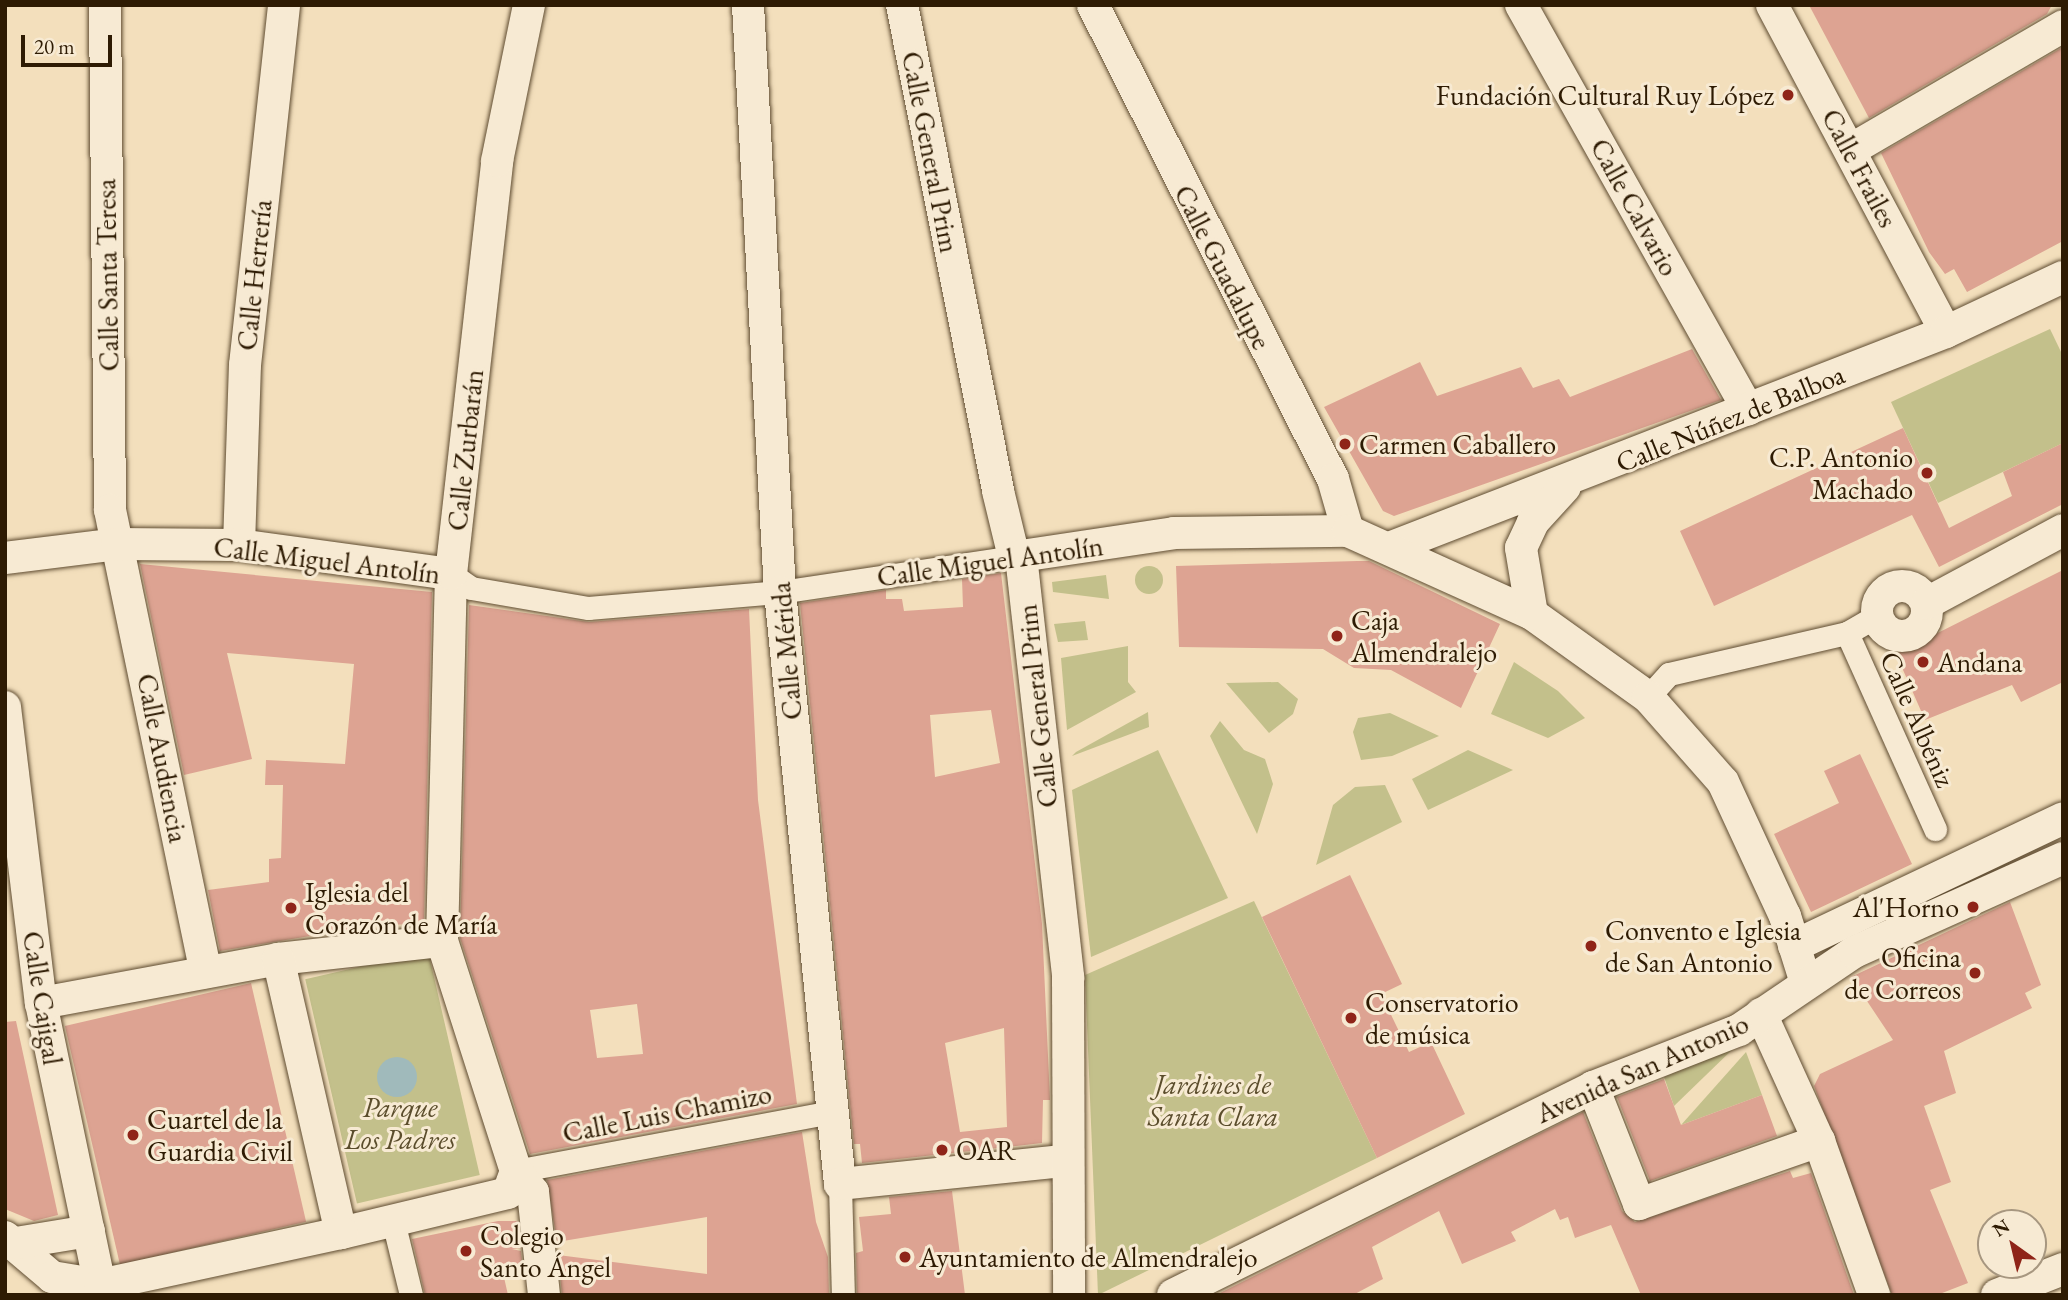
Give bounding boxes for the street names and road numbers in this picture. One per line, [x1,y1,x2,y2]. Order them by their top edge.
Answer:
street label: Calle General Prim [895,48,967,256]
street label: Calle Frailes [1815,103,1905,233]
street label: Calle Calvario [1583,132,1687,282]
street label: Calle Santa Teresa [89,178,125,372]
street label: Calle Guadalupe [1167,179,1279,355]
street label: Calle Herrería [229,198,279,352]
street label: Calle Núñez de Balboa [1611,357,1849,479]
street label: Calle Zurbarán [440,368,490,532]
street label: Calle Miguel Antolín [875,528,1105,594]
street label: Calle Miguel Antolín [212,529,442,591]
street label: Calle Mérida [763,581,809,721]
street label: Calle General Prim [1010,603,1064,809]
street label: Calle Albéniz [1873,646,1963,792]
street label: Calle Audiencia [130,671,196,845]
street label: Calle Cajigal [16,929,70,1067]
street label: Avenida San Antonio [1530,1006,1754,1130]
street label: Calle Luis Chamizo [560,1076,774,1150]

